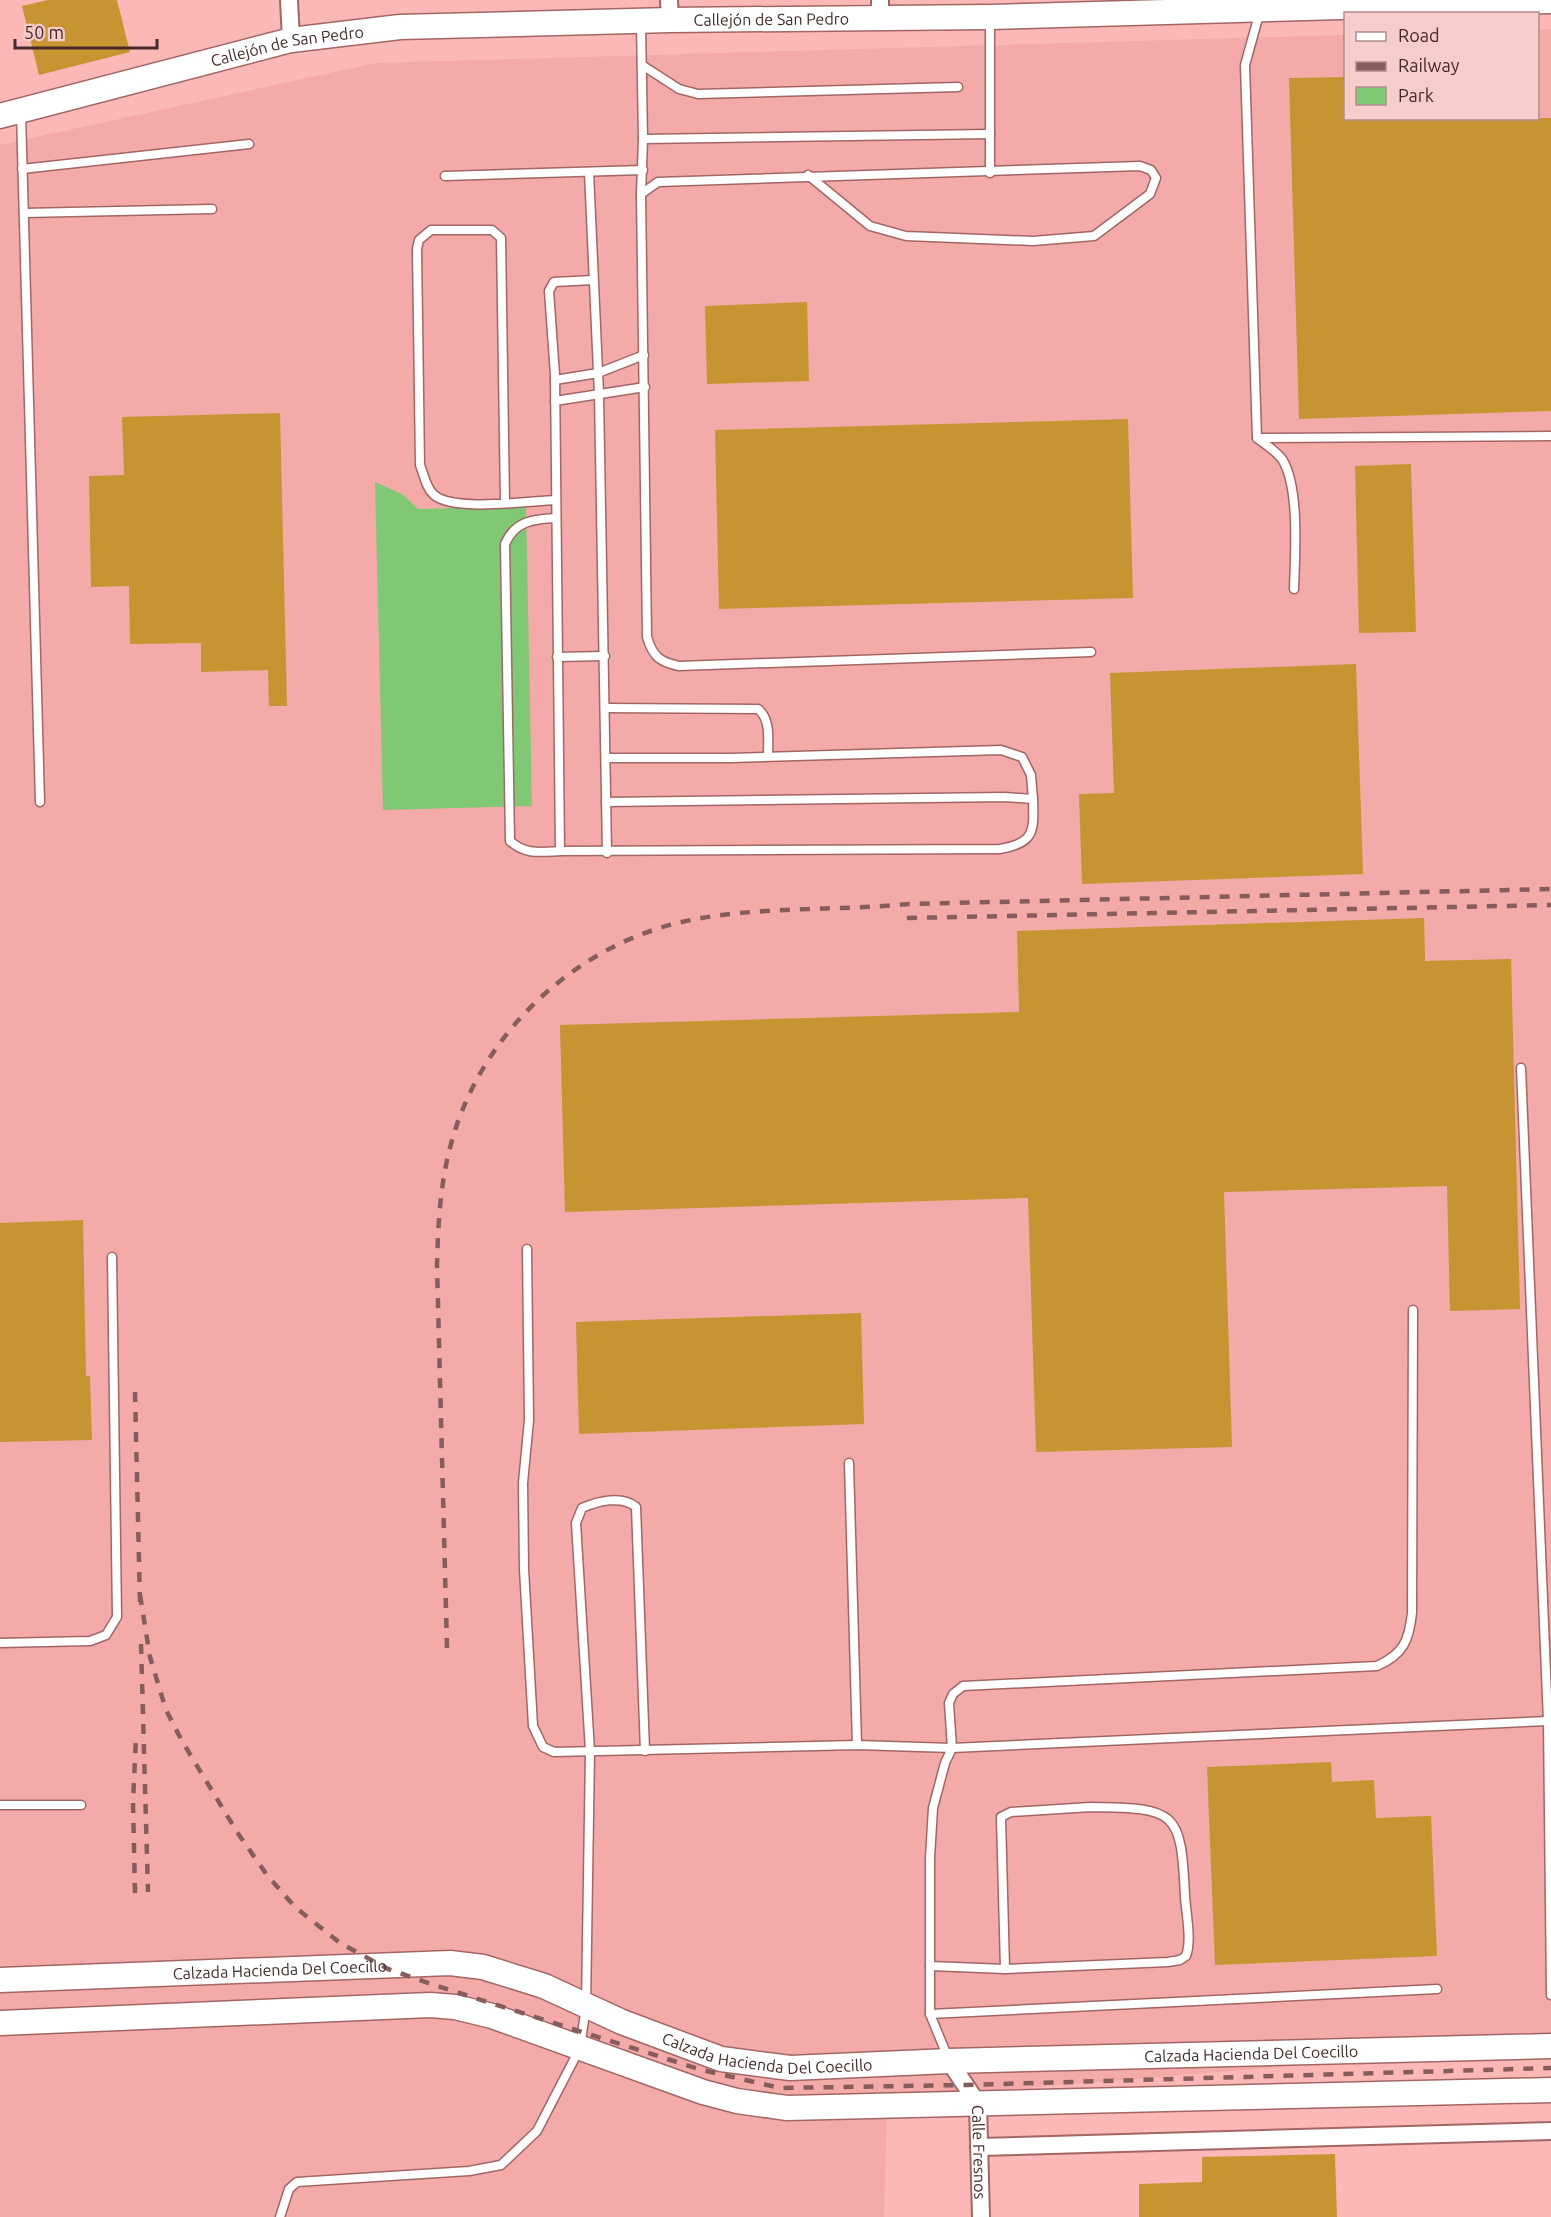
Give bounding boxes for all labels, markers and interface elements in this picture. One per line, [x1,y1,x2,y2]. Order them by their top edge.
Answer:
street label: Callejón de San Pedro [693,9,849,29]
scale bar [15,12,158,50]
legend [1344,12,1539,120]
text: 50 m [24,22,64,42]
street label: Callejón de San Pedro [209,22,365,70]
text: Road [1398,25,1440,45]
text: Railway [1398,55,1460,75]
text: Park [1398,85,1434,105]
street label: Calzada Hacienda Del Coecillo [172,1956,387,1982]
street label: Calzada Hacienda Del Coecillo [660,2029,873,2077]
street label: Calzada Hacienda Del Coecillo [1144,2042,1358,2065]
street label: Calle Fresnos [969,2105,990,2200]

